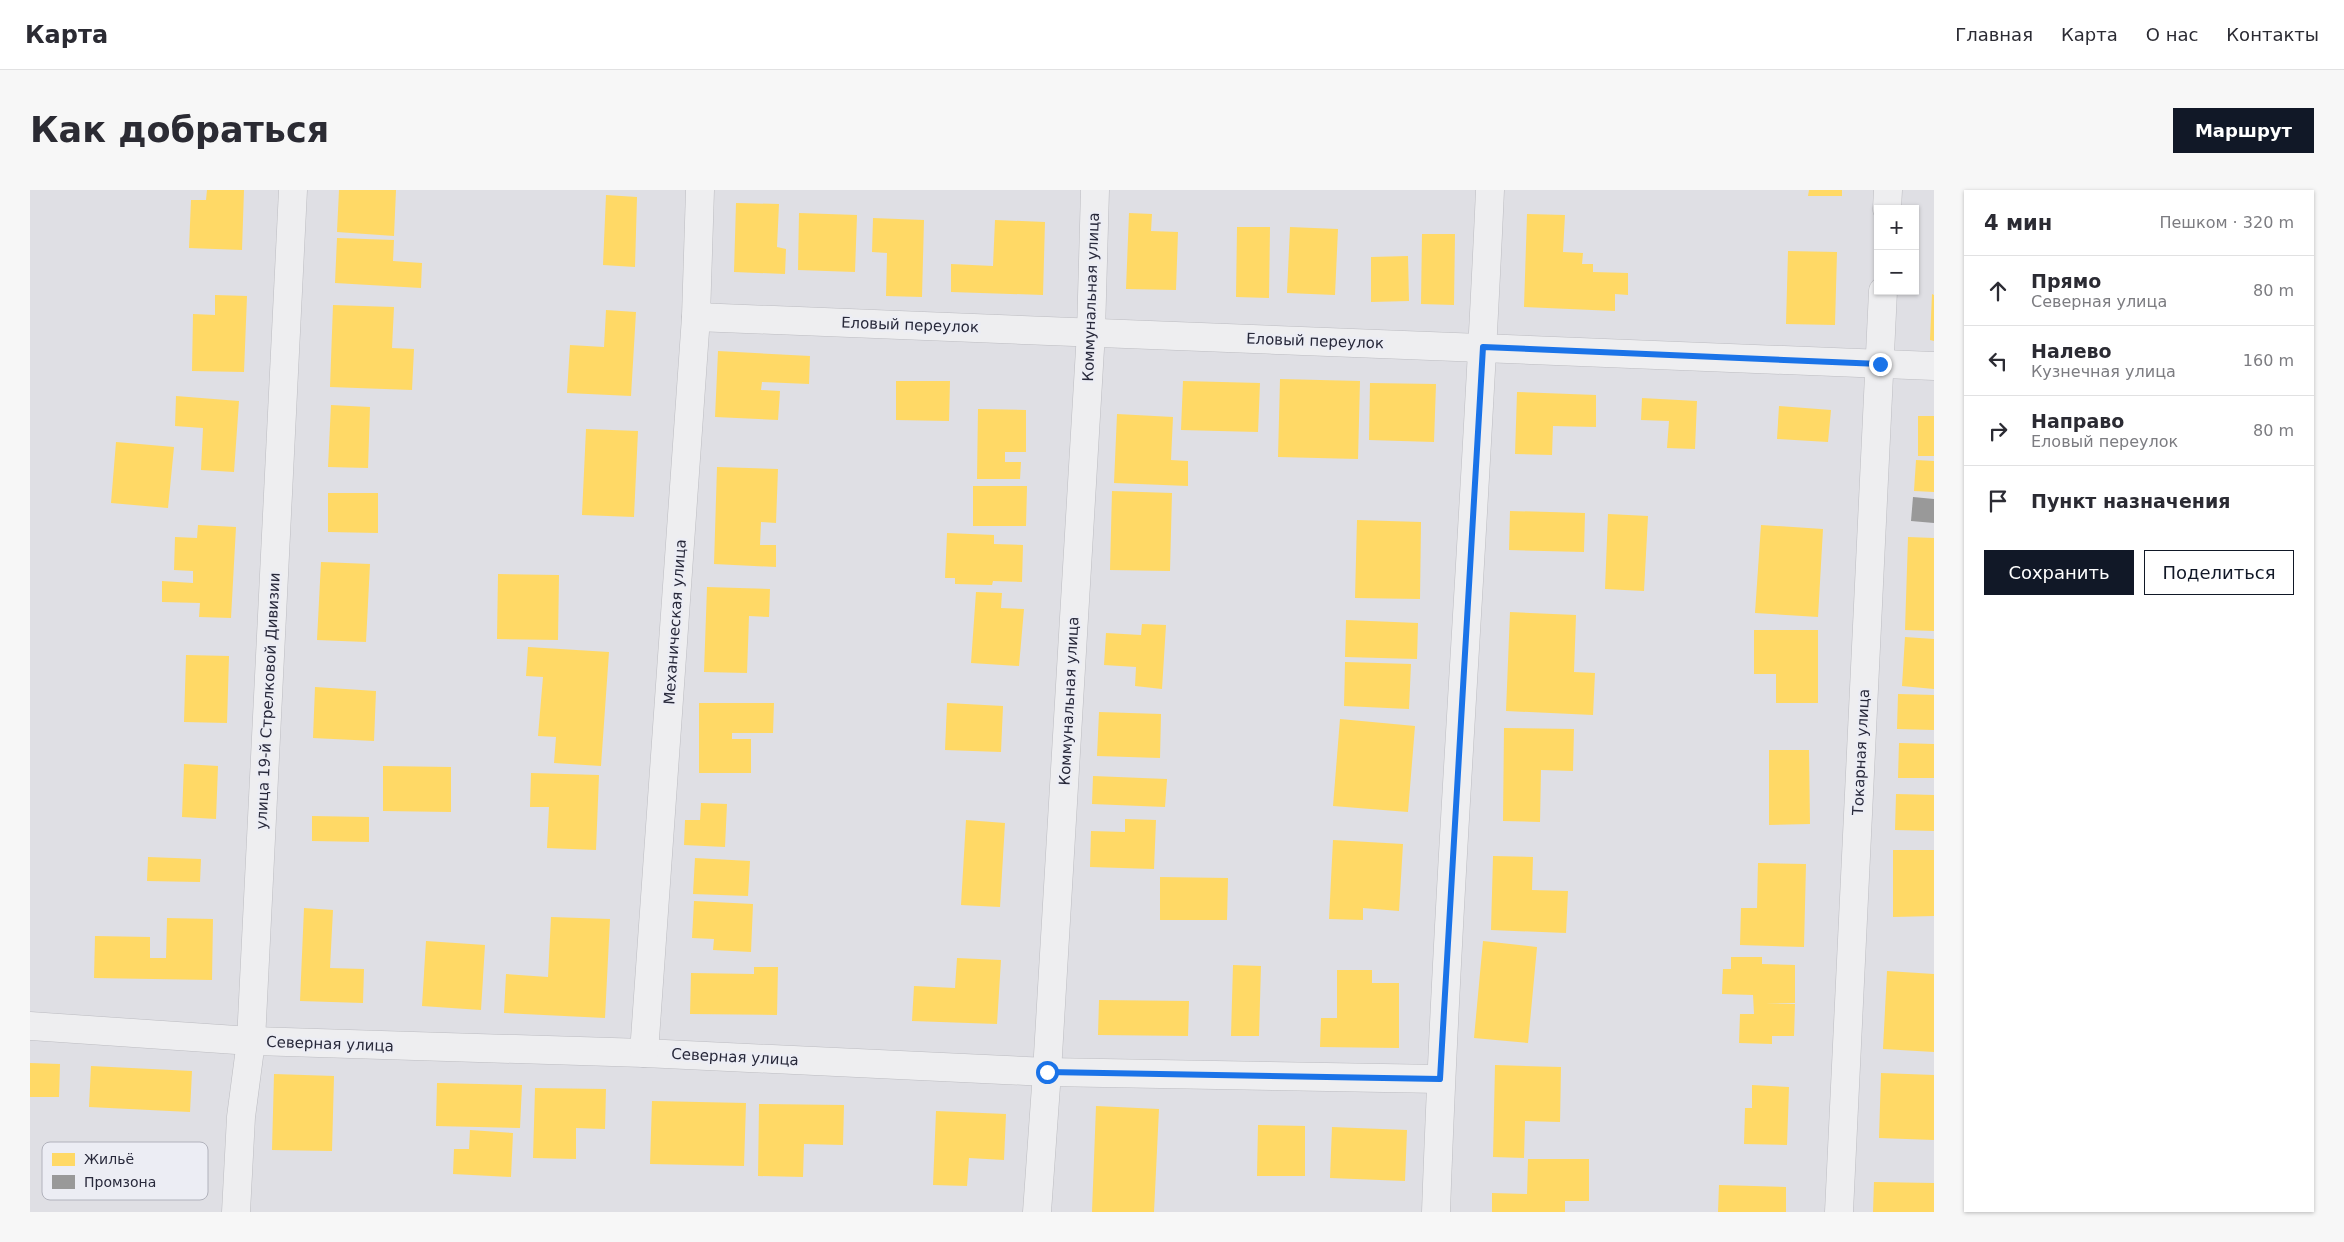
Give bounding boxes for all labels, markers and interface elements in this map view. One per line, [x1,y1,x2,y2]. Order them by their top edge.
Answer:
text: Карта [25,21,108,49]
text: Главная [1955,24,2033,45]
text: Карта [2061,24,2118,45]
text: О нас [2146,24,2198,45]
text: Контакты [2226,24,2319,45]
button: Маршрут [2173,108,2314,153]
text: Как добраться [30,110,329,150]
map controls [1874,205,1919,295]
button: + [1874,205,1919,250]
text: 4 мин [1984,211,2052,235]
street label: Коммунальная улица [1079,212,1103,382]
text: Пешком · 320 m [2159,213,2294,232]
button: − [1874,250,1919,295]
text: Прямо [2031,270,2101,292]
icon: ahead [1984,277,2012,305]
text: 80 m [2253,281,2294,300]
text: Северная улица [2031,292,2167,311]
street label: Еловый переулок [841,314,979,336]
street label: Еловый переулок [1246,330,1384,352]
text: Налево [2031,340,2112,362]
icon: left [1984,347,2012,375]
text: 160 m [2243,351,2294,370]
route end [1869,353,1892,376]
text: Кузнечная улица [2031,362,2176,381]
text: Направо [2031,410,2124,432]
icon: right [1984,417,2012,445]
text: 80 m [2253,421,2294,440]
text: Еловый переулок [2031,432,2178,451]
icon: arrive [1984,487,2012,515]
text: Пункт назначения [2031,490,2230,512]
street label: Механическая улица [660,539,690,705]
button: Сохранить [1984,550,2134,595]
button: Поделиться [2144,550,2294,595]
street label: улица 19-й Стрелковой Дивизии [252,572,284,830]
street label: Коммунальная улица [1056,616,1082,786]
street label: Токарная улица [1849,688,1873,817]
street label: Северная улица [266,1033,394,1055]
street label: Северная улица [671,1045,799,1069]
route start [1036,1061,1059,1084]
legend [42,1142,208,1200]
text: Жильё [84,1151,134,1167]
text: Промзона [84,1174,156,1190]

